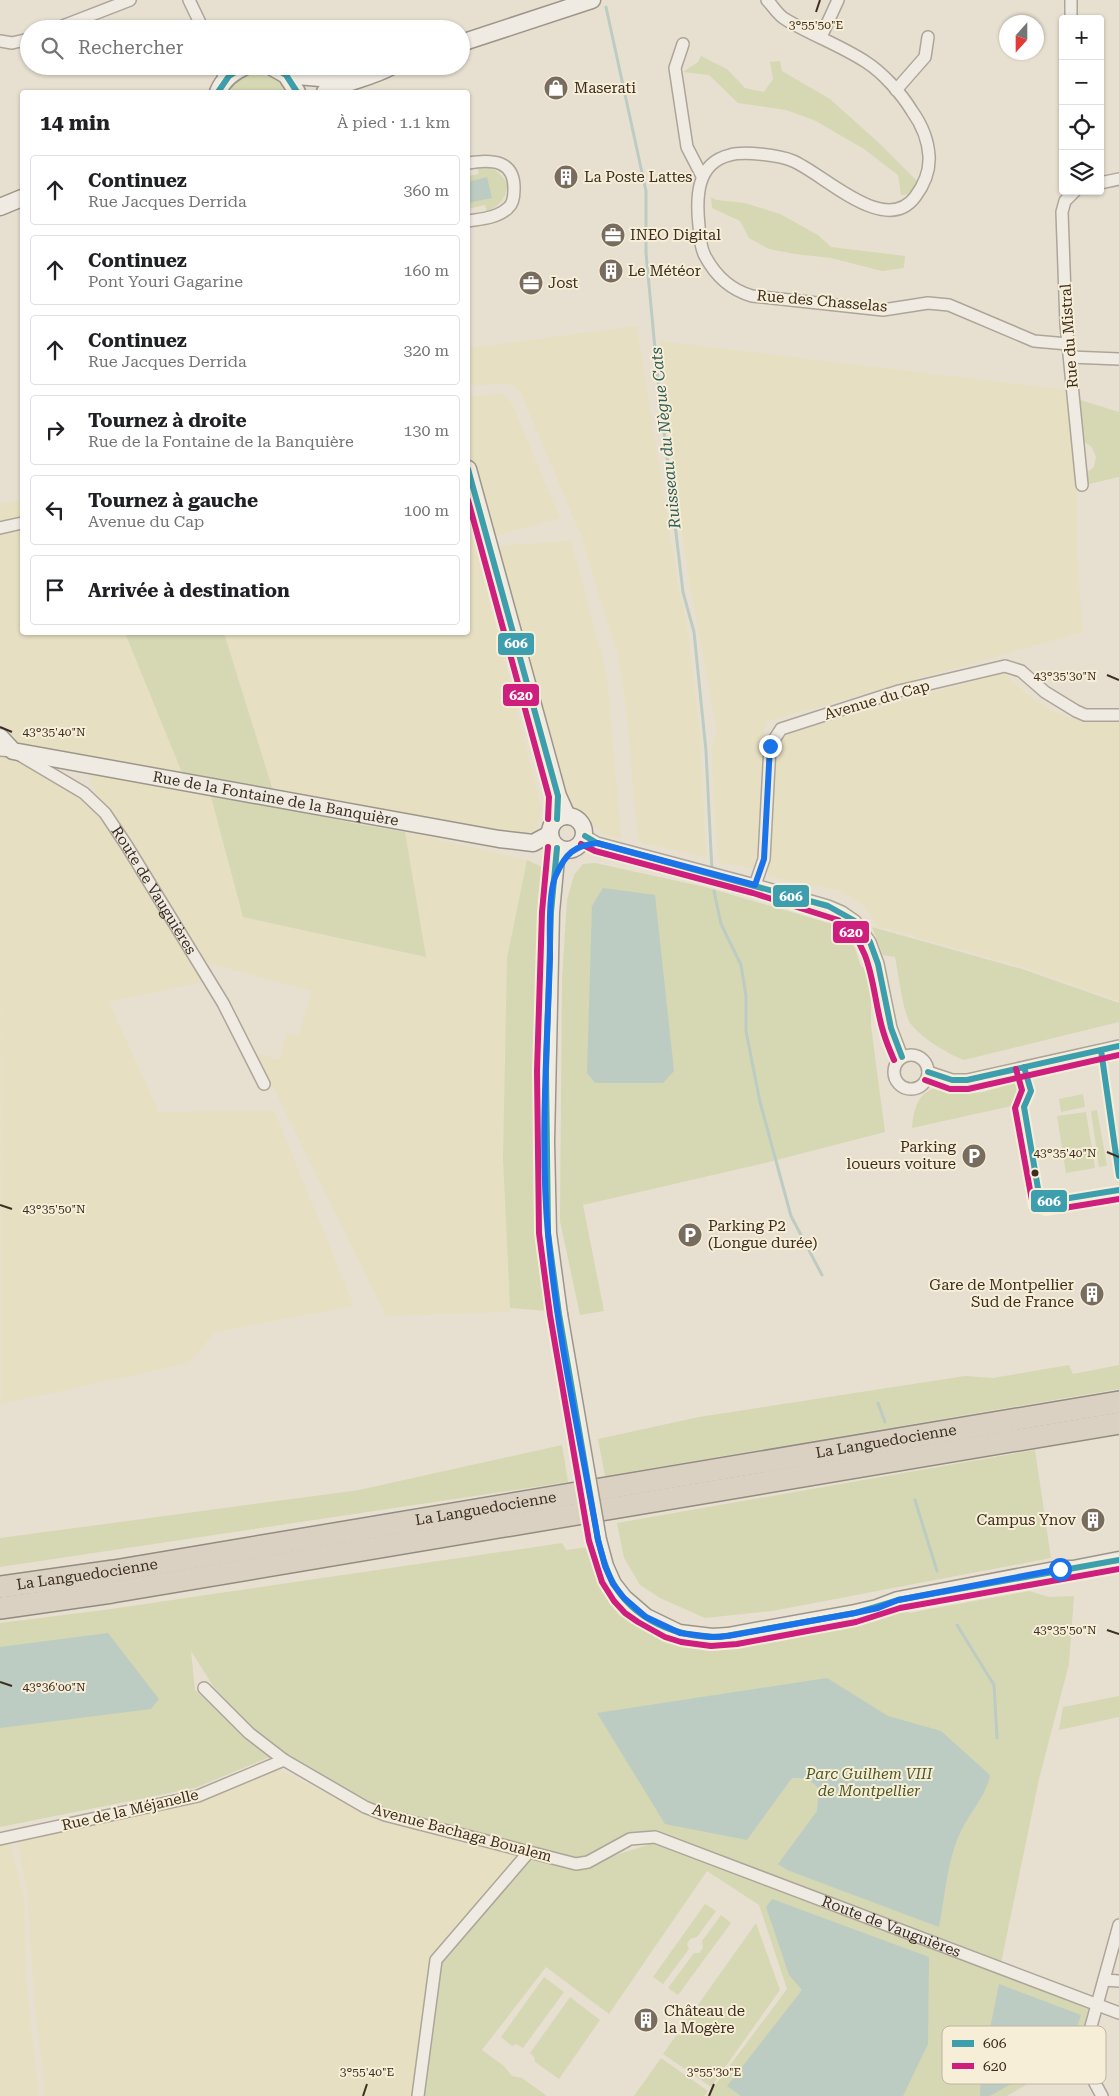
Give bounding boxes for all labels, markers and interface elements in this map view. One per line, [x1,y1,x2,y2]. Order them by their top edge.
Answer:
north arrow [999,15,1044,60]
map controls [1059,15,1104,195]
button: + [1059,15,1104,60]
text: 3°55'50"E [789,18,843,32]
search box [20,20,470,75]
icon: search [38,34,66,62]
text: Rechercher [78,36,184,59]
button: − [1059,60,1104,105]
shop icon: Maserati [543,75,569,101]
place label: Maserati [574,79,636,97]
button: locate [1059,105,1104,150]
text: 14 min [40,111,110,135]
text: À pied · 1.1 km [337,113,450,132]
button: layers [1059,150,1104,195]
building icon: La Poste Lattes [553,164,579,190]
place label: La Poste Lattes [584,168,692,186]
text: Continuez [88,169,187,192]
icon: ahead [41,176,69,204]
text: 360 m [403,181,449,200]
text: Rue Jacques Derrida [88,192,247,211]
office icon: INEO Digital [600,222,626,248]
place label: INEO Digital [630,226,721,244]
text: Continuez [88,249,187,272]
icon: ahead [41,256,69,284]
building icon: Le Météor [598,258,624,284]
text: 160 m [403,261,449,280]
place label: Le Météor [628,262,701,280]
office icon: Jost [518,270,544,296]
text: Pont Youri Gagarine [88,272,243,291]
place label: Jost [548,274,579,292]
street label: Rue du Mistral [1056,283,1082,389]
street label: Rue des Chasselas [756,286,888,316]
text: Continuez [88,329,187,352]
icon: ahead [41,336,69,364]
text: 320 m [403,341,449,360]
water label: Ruisseau du Nègue Cats [647,346,685,531]
text: Rue Jacques Derrida [88,352,247,371]
text: Tournez à droite [88,409,247,432]
icon: right [41,416,69,444]
text: 130 m [403,421,449,440]
text: Rue de la Fontaine de la Banquière [88,432,354,451]
text: Tournez à gauche [88,489,258,512]
icon: left [41,496,69,524]
text: 100 m [403,501,449,520]
text: Avenue du Cap [88,512,204,531]
icon: arrive [41,576,69,604]
text: Arrivée à destination [88,579,290,602]
line badge: 606 [497,632,535,656]
text: 606 [504,635,528,651]
text: 43°35'30"N [1033,669,1097,683]
street label: Avenue du Cap [822,676,932,724]
line badge: 620 [502,683,540,707]
text: 620 [509,687,533,703]
text: 43°35'40"N [22,725,86,739]
route end [759,735,782,758]
street label: Rue de la Fontaine de la Banquière [151,767,400,830]
street label: Route de Vauguières [107,823,200,958]
line badge: 606 [772,884,810,908]
text: 606 [779,888,803,904]
line badge: 620 [832,920,870,944]
text: 620 [839,924,863,940]
place label: Parking loueurs voiture [847,1138,956,1173]
parking icon: Parking loueurs voiture [961,1143,987,1169]
text: 43°35'40"N [1033,1146,1097,1160]
unlabelled marker [1030,1168,1040,1178]
line badge: 606 [1030,1189,1068,1213]
text: 606 [1037,1193,1061,1209]
text: 43°35'50"N [22,1202,86,1216]
place label: Parking P2 (Longue durée) [708,1217,818,1252]
parking icon: Parking P2 (Longue durée) [677,1222,703,1248]
place label: Gare de Montpellier Sud de France [929,1276,1074,1311]
building icon: Gare de Montpellier Sud de France [1079,1281,1105,1307]
street label: La Languedocienne [814,1420,958,1462]
street label: La Languedocienne [414,1488,558,1529]
building icon: Campus Ynov [1080,1507,1106,1533]
place label: Campus Ynov [976,1511,1076,1529]
street label: La Languedocienne [15,1555,159,1594]
route start [1049,1558,1072,1581]
text: 43°35'50"N [1033,1623,1097,1637]
text: 43°36'00"N [22,1680,86,1694]
park label: Parc Guilhem VIII de Montpellier [805,1765,933,1800]
street label: Rue de la Méjanelle [60,1785,200,1835]
street label: Avenue Bachaga Boualem [370,1800,554,1866]
street label: Route de Vauguières [819,1892,963,1961]
place label: Château de la Mogère [664,2002,745,2037]
building icon: Château de la Mogère [633,2007,659,2033]
legend [942,2026,1106,2084]
text: 606 [983,2035,1007,2051]
text: 620 [983,2058,1007,2074]
text: 3°55'40"E [340,2065,394,2079]
text: 3°55'30"E [687,2065,741,2079]

